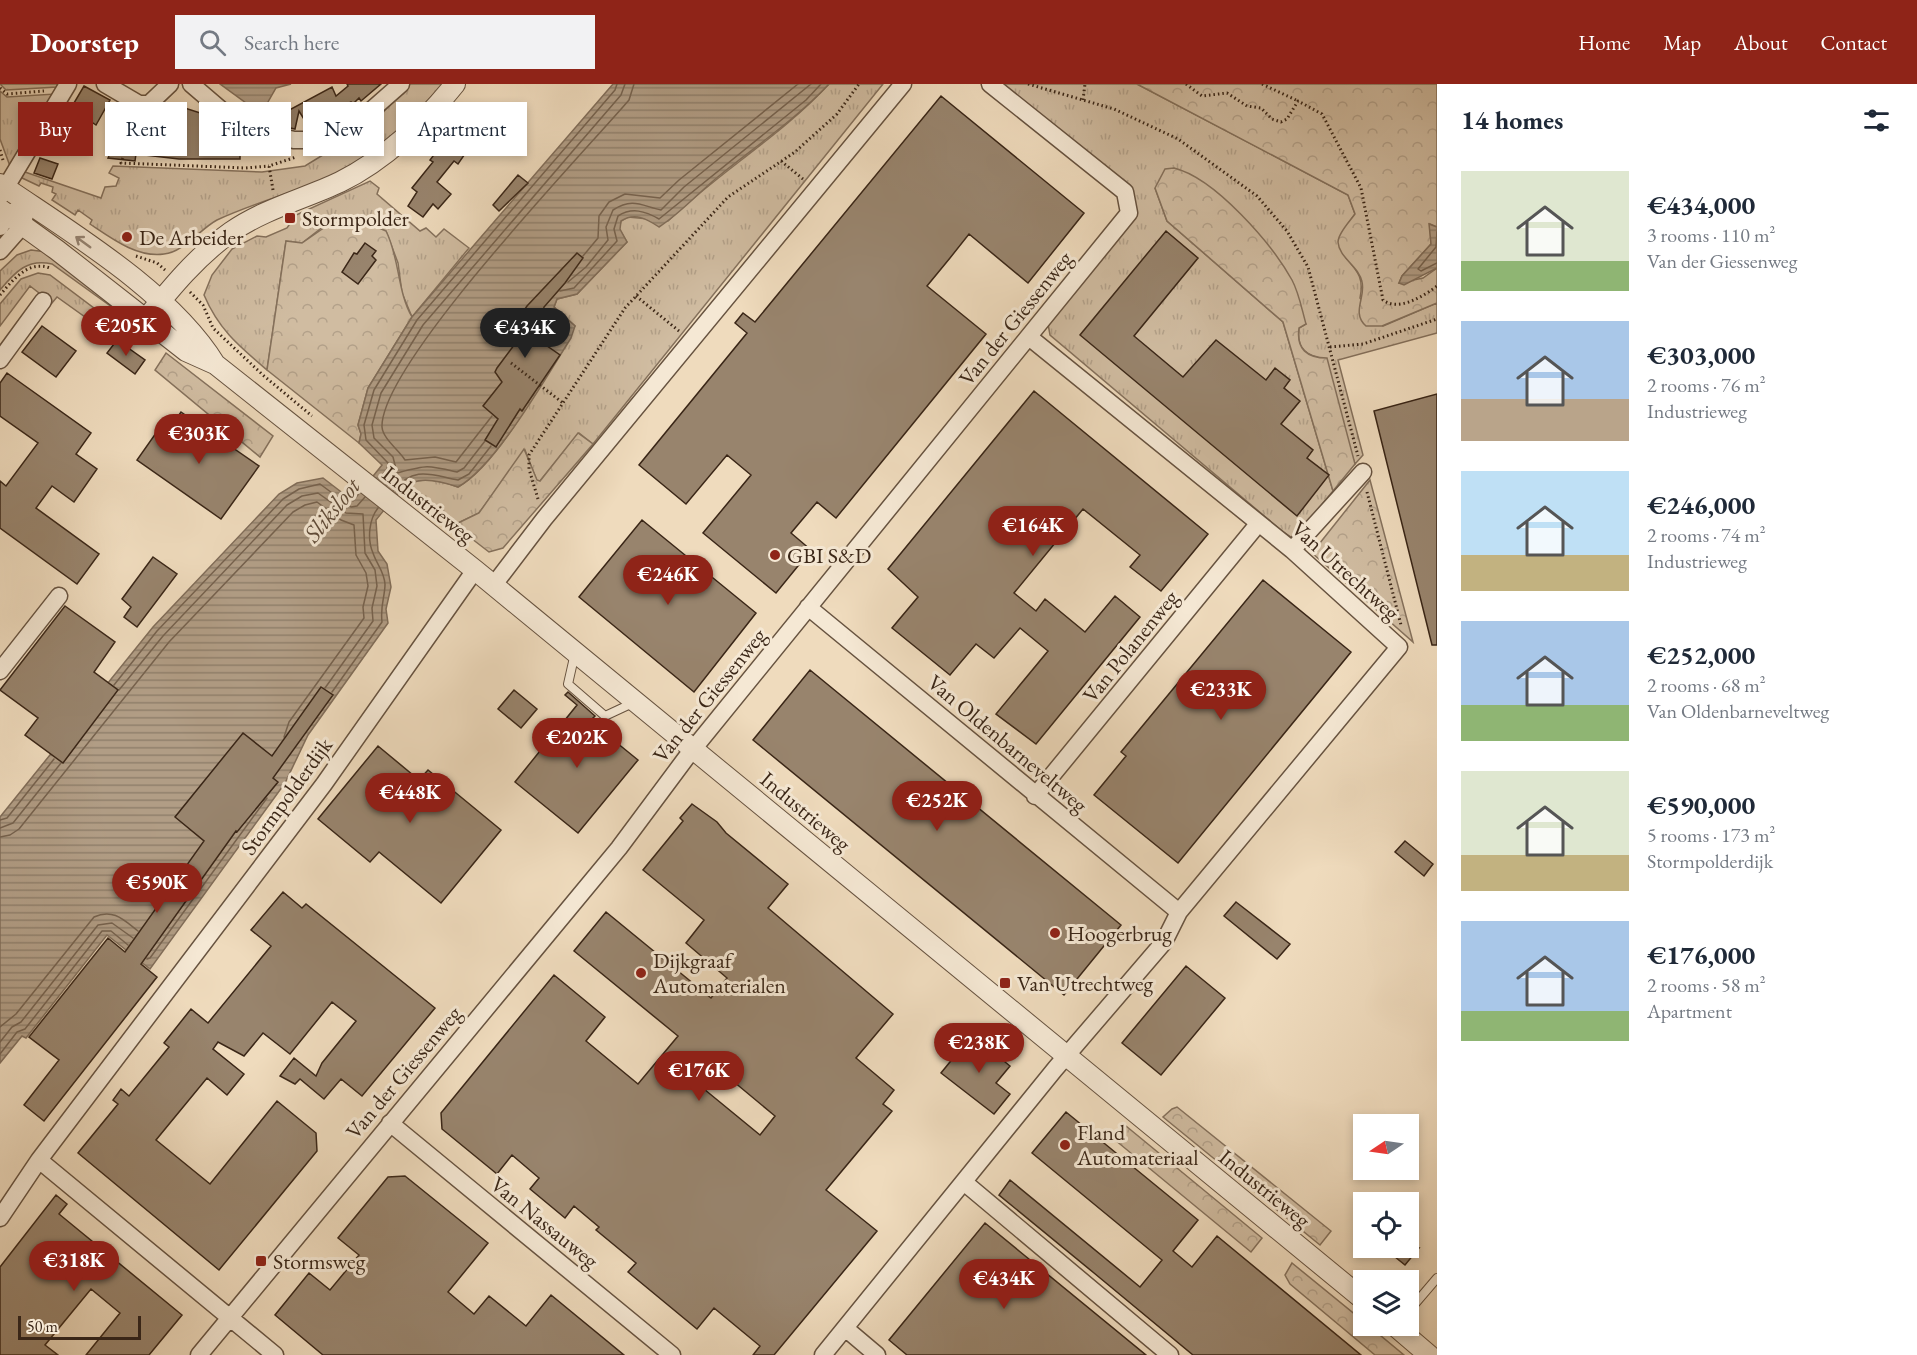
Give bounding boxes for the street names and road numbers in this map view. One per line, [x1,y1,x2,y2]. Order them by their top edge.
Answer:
street label: Van der Giessenweg [952,245,1079,392]
street label: Industrieweg [376,459,481,550]
street label: Van Utrechtweg [1285,514,1406,627]
street label: Van Polanenweg [1076,584,1185,709]
street label: Van der Giessenweg [646,622,773,769]
street label: Van Oldenbarneveltweg [922,668,1094,819]
street label: Stormpolderdijk [234,731,339,861]
street label: Industrieweg [754,765,857,858]
street label: Van der Giessenweg [339,999,468,1145]
street label: Industrieweg [1213,1143,1317,1234]
street label: Van Nassauweg [485,1170,605,1275]

